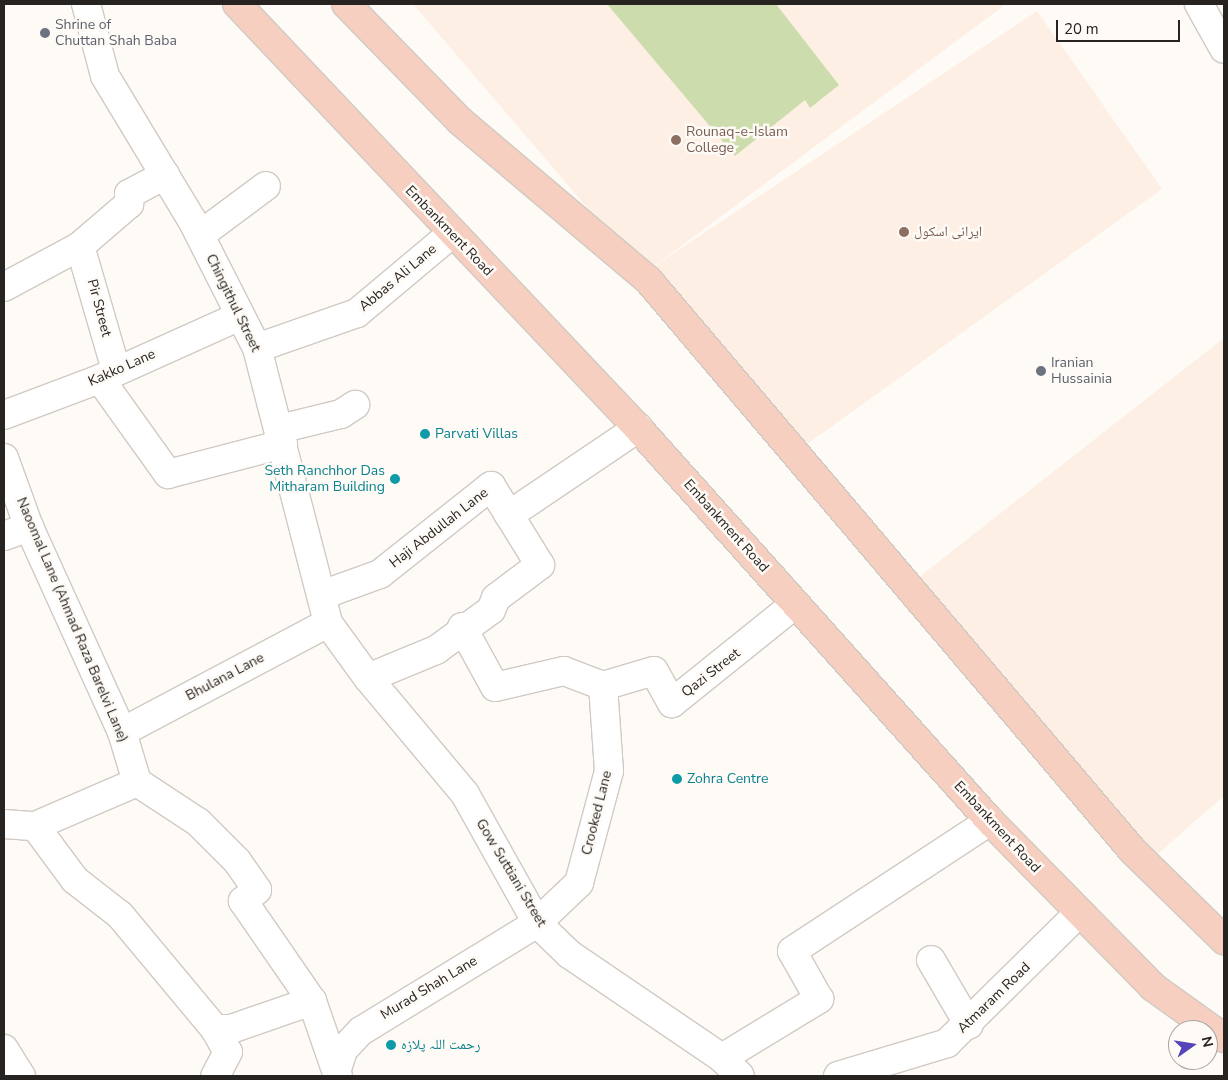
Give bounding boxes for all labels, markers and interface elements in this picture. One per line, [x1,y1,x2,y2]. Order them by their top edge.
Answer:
scale bar [1058,10,1182,42]
place label: Shrine of Chuttan Shah Baba [55,17,177,49]
text: 20 m [1064,19,1099,39]
marker: Shrine of Chuttan Shah Baba [39,27,51,39]
place label: Rounaq-e-Islam College [686,124,788,156]
marker: Rounaq-e-Islam College [670,134,682,146]
street label: Embankment Road [402,182,496,280]
place label: ایرانی اسکول [914,224,982,240]
marker: ایرانی اسکول [898,226,910,238]
street label: Abbas Ali Lane [356,241,440,315]
street label: Chingithul Street [202,251,264,355]
street label: Pir Street [83,277,115,339]
street label: Kakko Lane [86,346,158,390]
place label: Iranian Hussainia [1051,355,1112,388]
marker: Iranian Hussainia [1035,365,1047,377]
place label: Parvati Villas [435,426,518,442]
marker: Parvati Villas [419,428,431,440]
place label: Seth Ranchhor Das Mitharam Building [264,463,385,496]
marker: Seth Ranchhor Das Mitharam Building [389,473,401,485]
street label: Embankment Road [680,476,772,576]
street label: Haji Abdullah Lane [386,484,492,572]
street label: Naoomal Lane (Ahmad Raza Barelvi Lane) [13,495,131,745]
street label: Qazi Street [678,645,744,701]
street label: Bhulana Lane [183,649,267,705]
street label: Crooked Lane [578,769,616,857]
place label: Zohra Centre [687,771,768,787]
marker: Zohra Centre [671,773,683,785]
street label: Embankment Road [950,778,1044,876]
street label: Gow Suttiani Street [472,816,550,930]
street label: Murad Shah Lane [378,952,480,1024]
street label: Atmaram Road [954,959,1034,1037]
north arrow [1168,1020,1218,1070]
text: N [1197,1034,1218,1049]
place label: رحمت اللہ پلازہ [401,1037,480,1053]
marker: رحمت اللہ پلازہ [385,1039,397,1051]

